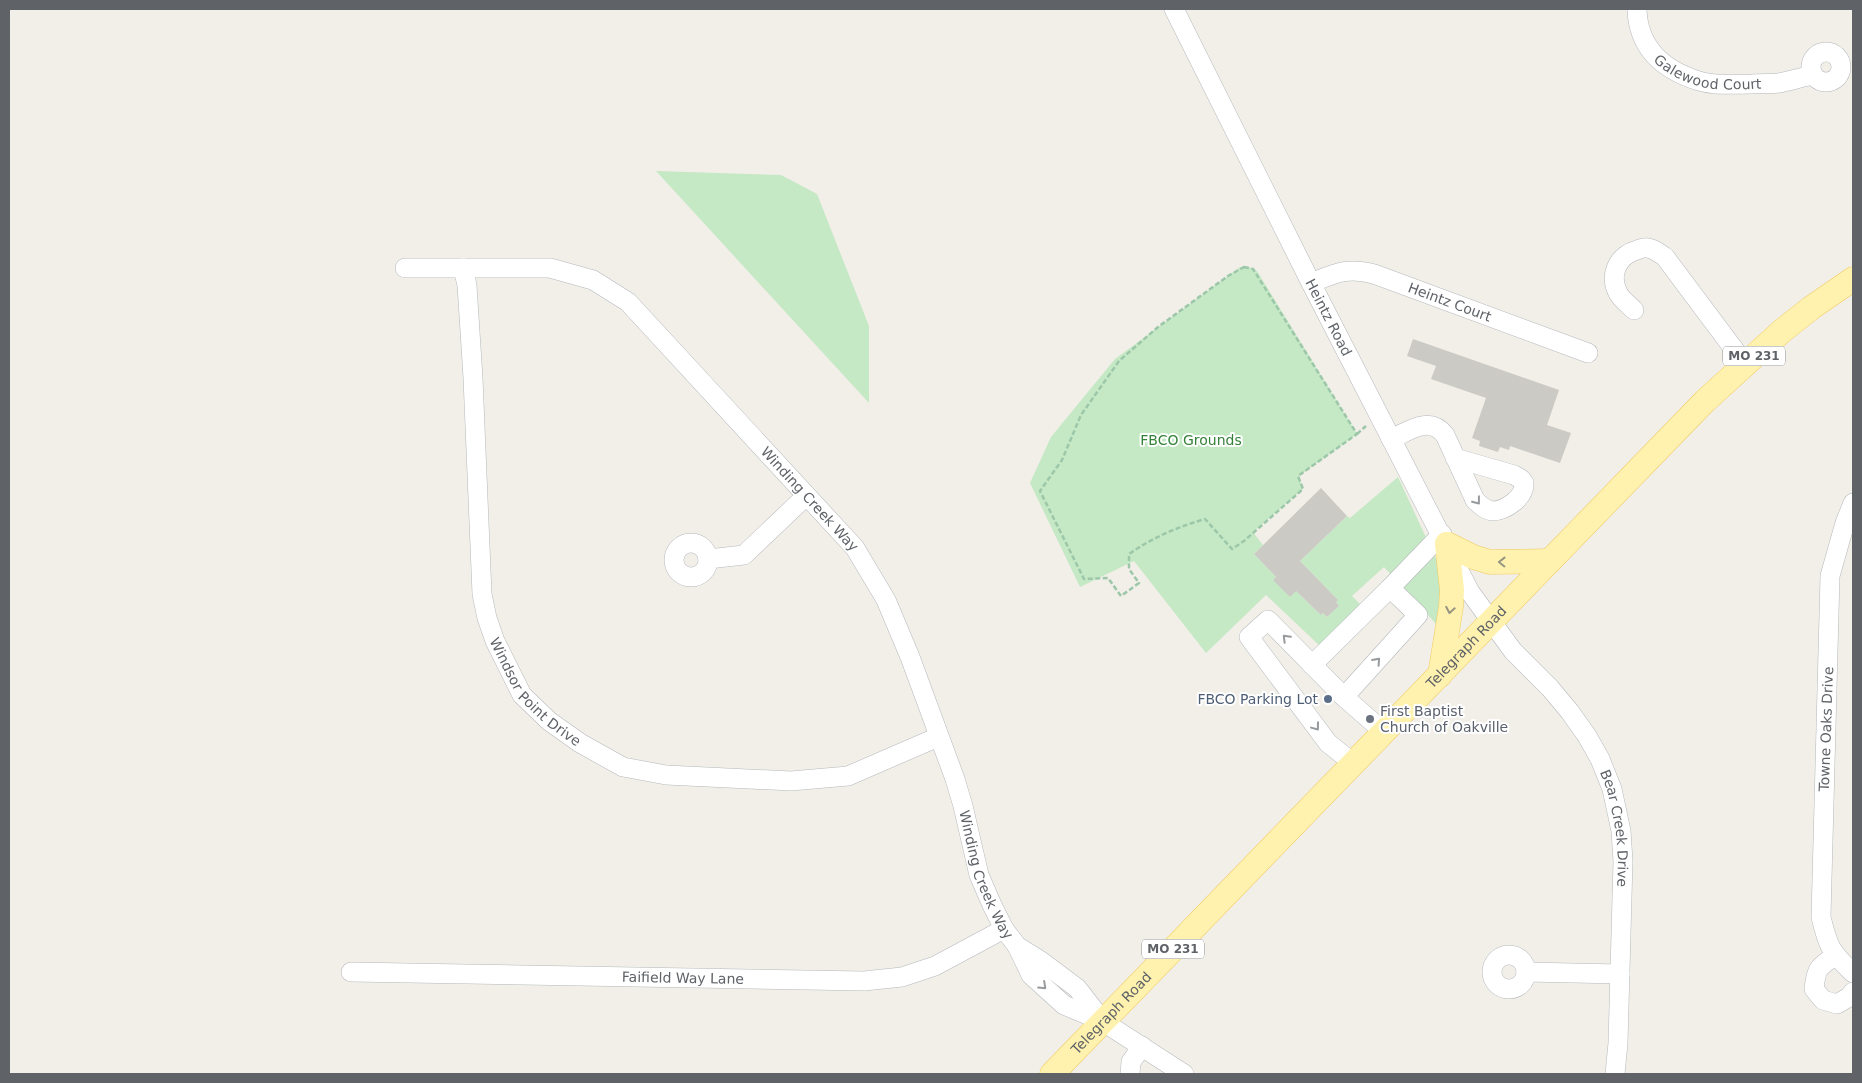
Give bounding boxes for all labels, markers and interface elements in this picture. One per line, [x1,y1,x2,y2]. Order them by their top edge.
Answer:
street label: Galewood Court [1651,51,1762,92]
street label: Heintz Road [1302,276,1355,359]
street label: Heintz Court [1406,279,1494,325]
road number: MO 231 [1723,346,1785,366]
park label: FBCO Grounds [1140,432,1242,448]
street label: Winding Creek Way [758,443,862,554]
one-way arrow [1472,495,1481,504]
one-way arrow [1497,557,1505,567]
street label: Telegraph Road [1422,603,1510,692]
one-way arrow [1445,606,1455,615]
street label: Windsor Point Drive [487,635,584,749]
one-way arrow [1283,635,1292,644]
one-way arrow [1371,657,1380,666]
street label: Towne Oaks Drive [1816,666,1836,793]
place label: FBCO Parking Lot [1197,691,1319,707]
marker: FBCO Parking Lot [1322,693,1334,705]
place label: First Baptist Church of Oakville [1380,703,1508,735]
marker: First Baptist Church of Oakville [1364,713,1376,725]
one-way arrow [1310,721,1319,731]
street label: Bear Creek Drive [1597,767,1631,887]
street label: Winding Creek Way [956,809,1017,942]
road number: MO 231 [1142,940,1204,959]
street label: Faifield Way Lane [622,969,744,987]
street label: Telegraph Road [1067,969,1155,1058]
one-way arrow [1037,980,1046,989]

